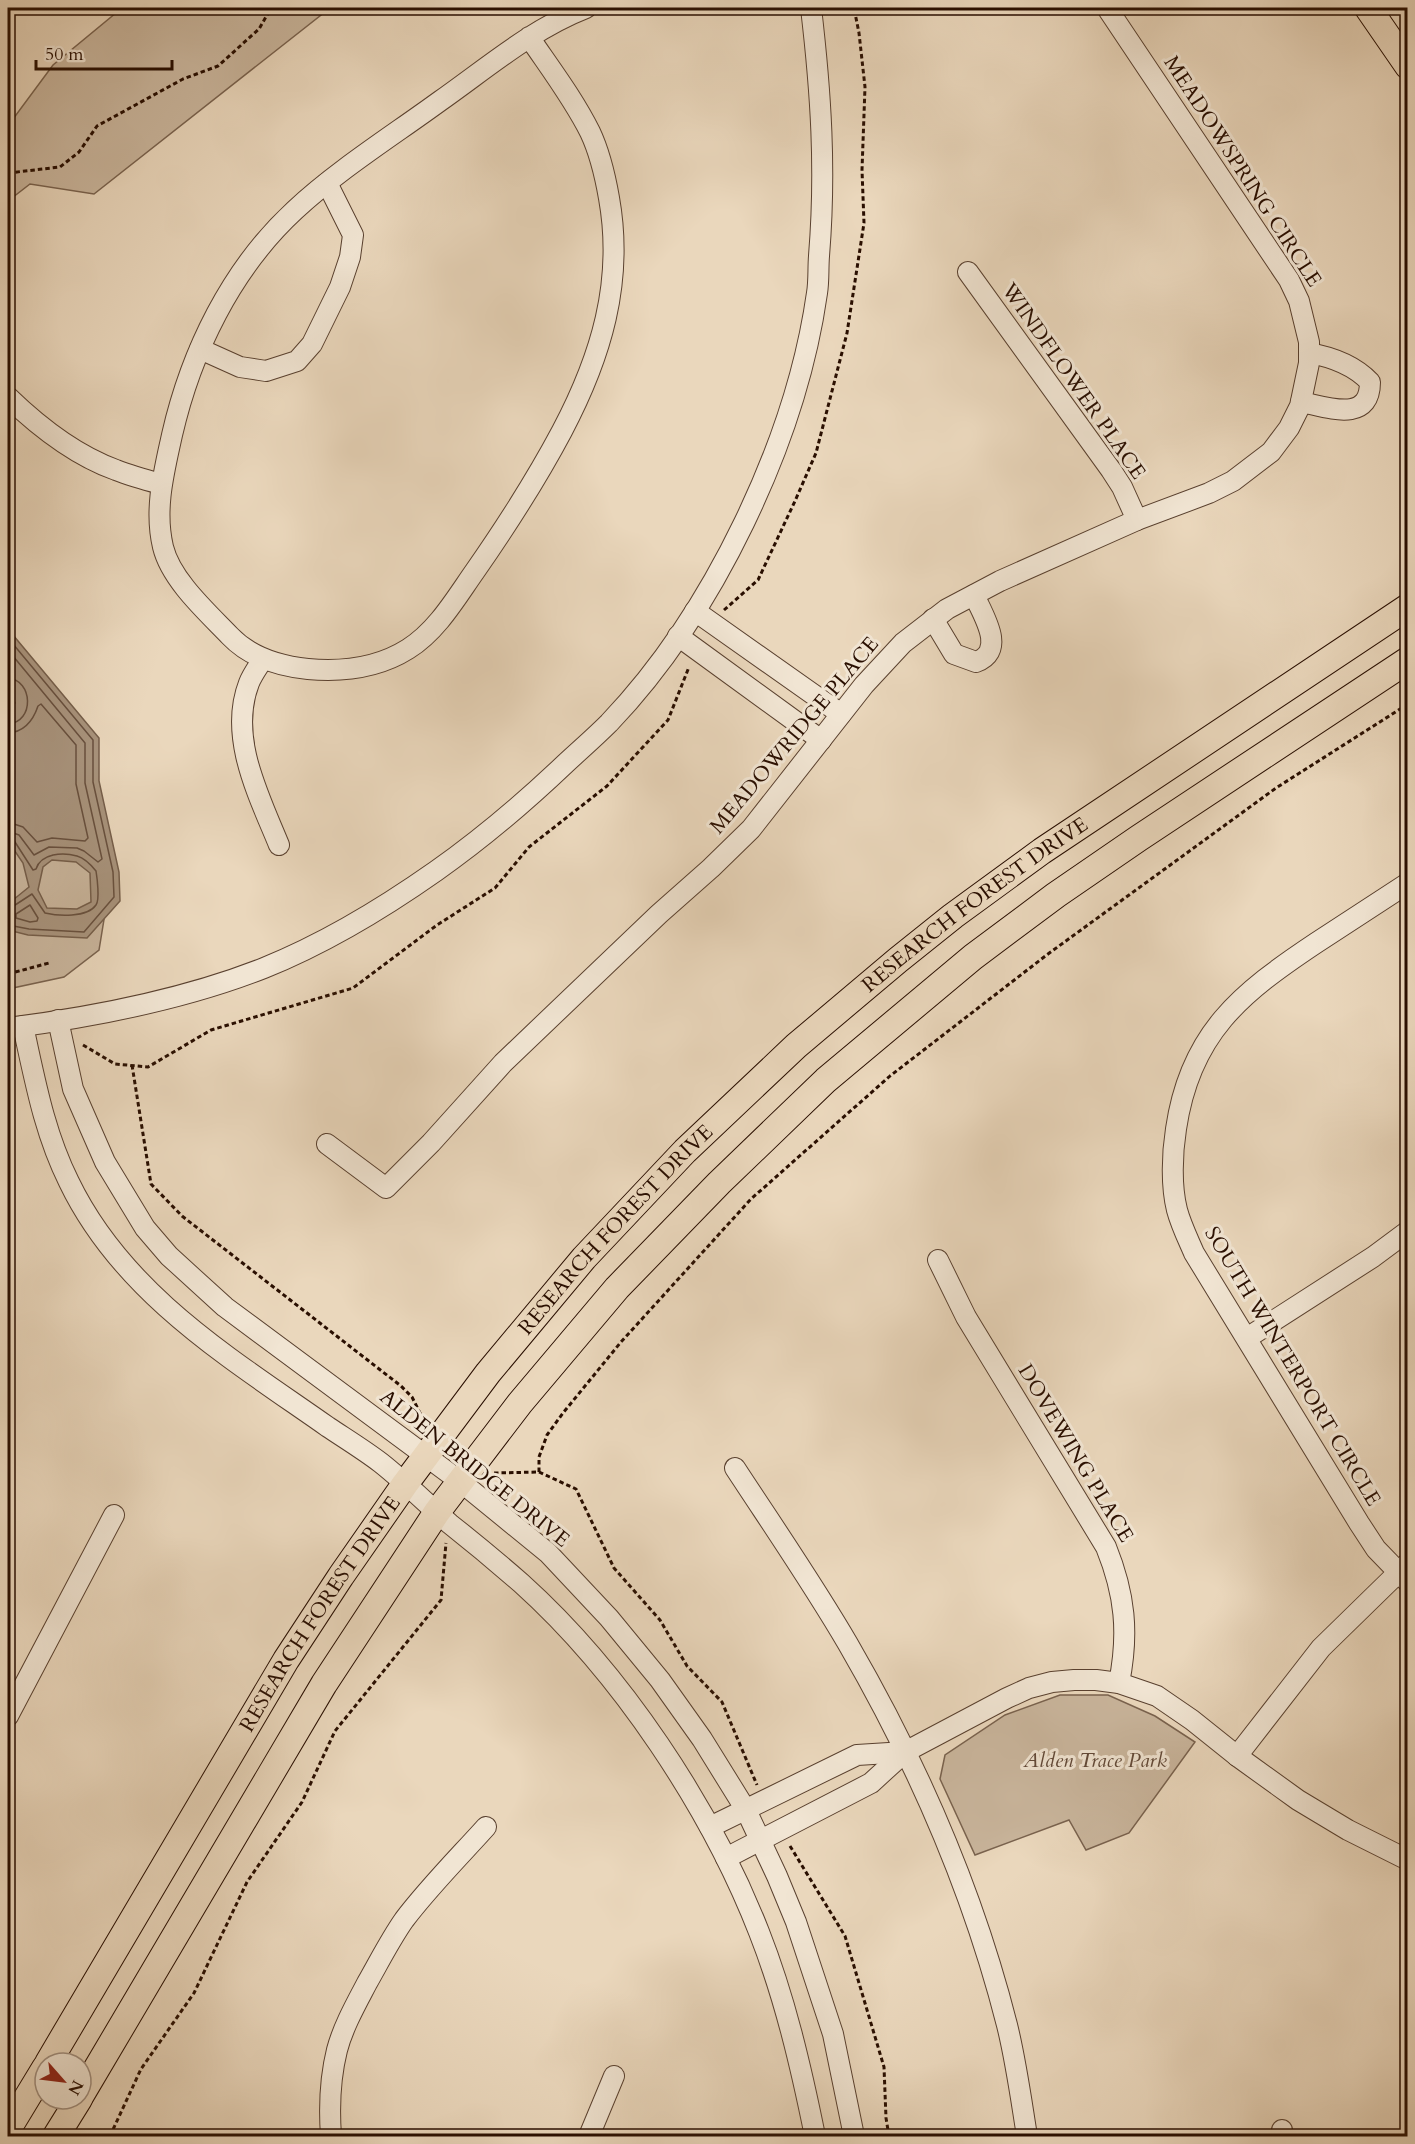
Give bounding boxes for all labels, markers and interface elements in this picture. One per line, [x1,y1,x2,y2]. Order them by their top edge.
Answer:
scale bar [36,33,172,71]
text: 50 m [45,42,84,67]
street label: MEADOWSPRING CIRCLE [1157,50,1328,293]
street label: WINDFLOWER PLACE [994,276,1152,485]
street label: MEADOWRIDGE PLACE [703,631,886,840]
street label: RESEARCH FOREST DRIVE [856,810,1094,999]
street label: RESEARCH FOREST DRIVE [512,1118,719,1341]
street label: SOUTH WINTERPORT CIRCLE [1197,1221,1388,1511]
street label: DOVEWING PLACE [1011,1359,1140,1548]
street label: ALDEN BRIDGE DRIVE [374,1383,576,1554]
street label: RESEARCH FOREST DRIVE [233,1490,407,1738]
park label: Alden Trace Park [1022,1746,1167,1775]
north arrow [33,2051,93,2111]
text: N [62,2076,88,2099]

